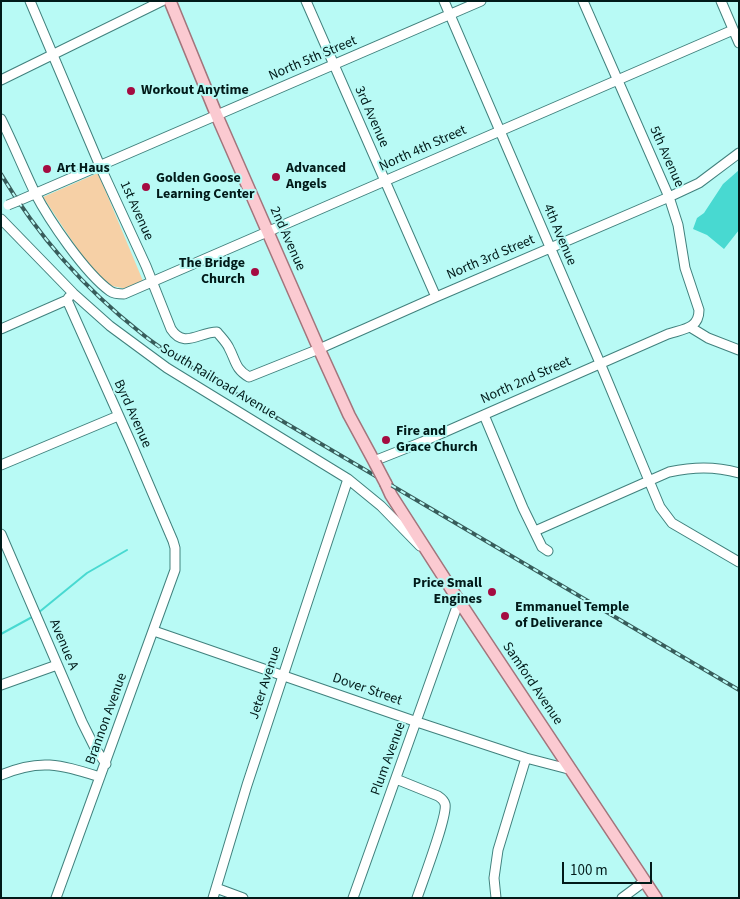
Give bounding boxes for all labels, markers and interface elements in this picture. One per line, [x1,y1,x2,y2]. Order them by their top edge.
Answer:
street label: North 5th Street [267,33,359,85]
place label: Workout Anytime [141,83,249,99]
street label: 3rd Avenue [350,84,392,150]
marker: Workout Anytime [125,85,137,97]
street label: North 4th Street [377,122,469,176]
street label: 5th Avenue [645,124,687,190]
place label: Art Haus [57,161,110,177]
place label: Advanced Angels [286,161,346,193]
marker: Art Haus [41,163,53,175]
place label: Golden Goose Learning Center [156,171,255,203]
marker: Advanced Angels [270,171,282,183]
street label: 1st Avenue [115,179,157,243]
marker: Golden Goose Learning Center [140,181,152,193]
street label: 4th Avenue [539,202,579,268]
street label: 2nd Avenue [265,204,309,274]
street label: North 3rd Street [444,232,538,284]
place label: The Bridge Church [179,256,245,288]
marker: The Bridge Church [249,266,261,278]
street label: South Railroad Avenue [157,341,279,423]
street label: North 2nd Street [478,354,574,408]
street label: Byrd Avenue [109,377,155,451]
place label: Fire and Grace Church [396,424,478,457]
marker: Fire and Grace Church [380,434,392,446]
place label: Price Small Engines [413,576,482,608]
marker: Price Small Engines [486,586,498,598]
place label: Emmanuel Temple of Deliverance [515,600,629,632]
marker: Emmanuel Temple of Deliverance [499,610,511,622]
street label: Avenue A [45,617,81,673]
street label: Samford Avenue [498,639,566,729]
street label: Jeter Avenue [246,644,286,722]
street label: Dover Street [330,670,404,710]
street label: Brannon Avenue [83,671,131,767]
street label: Plum Avenue [368,720,410,798]
scale bar [565,852,655,884]
text: 100 m [570,860,608,881]

